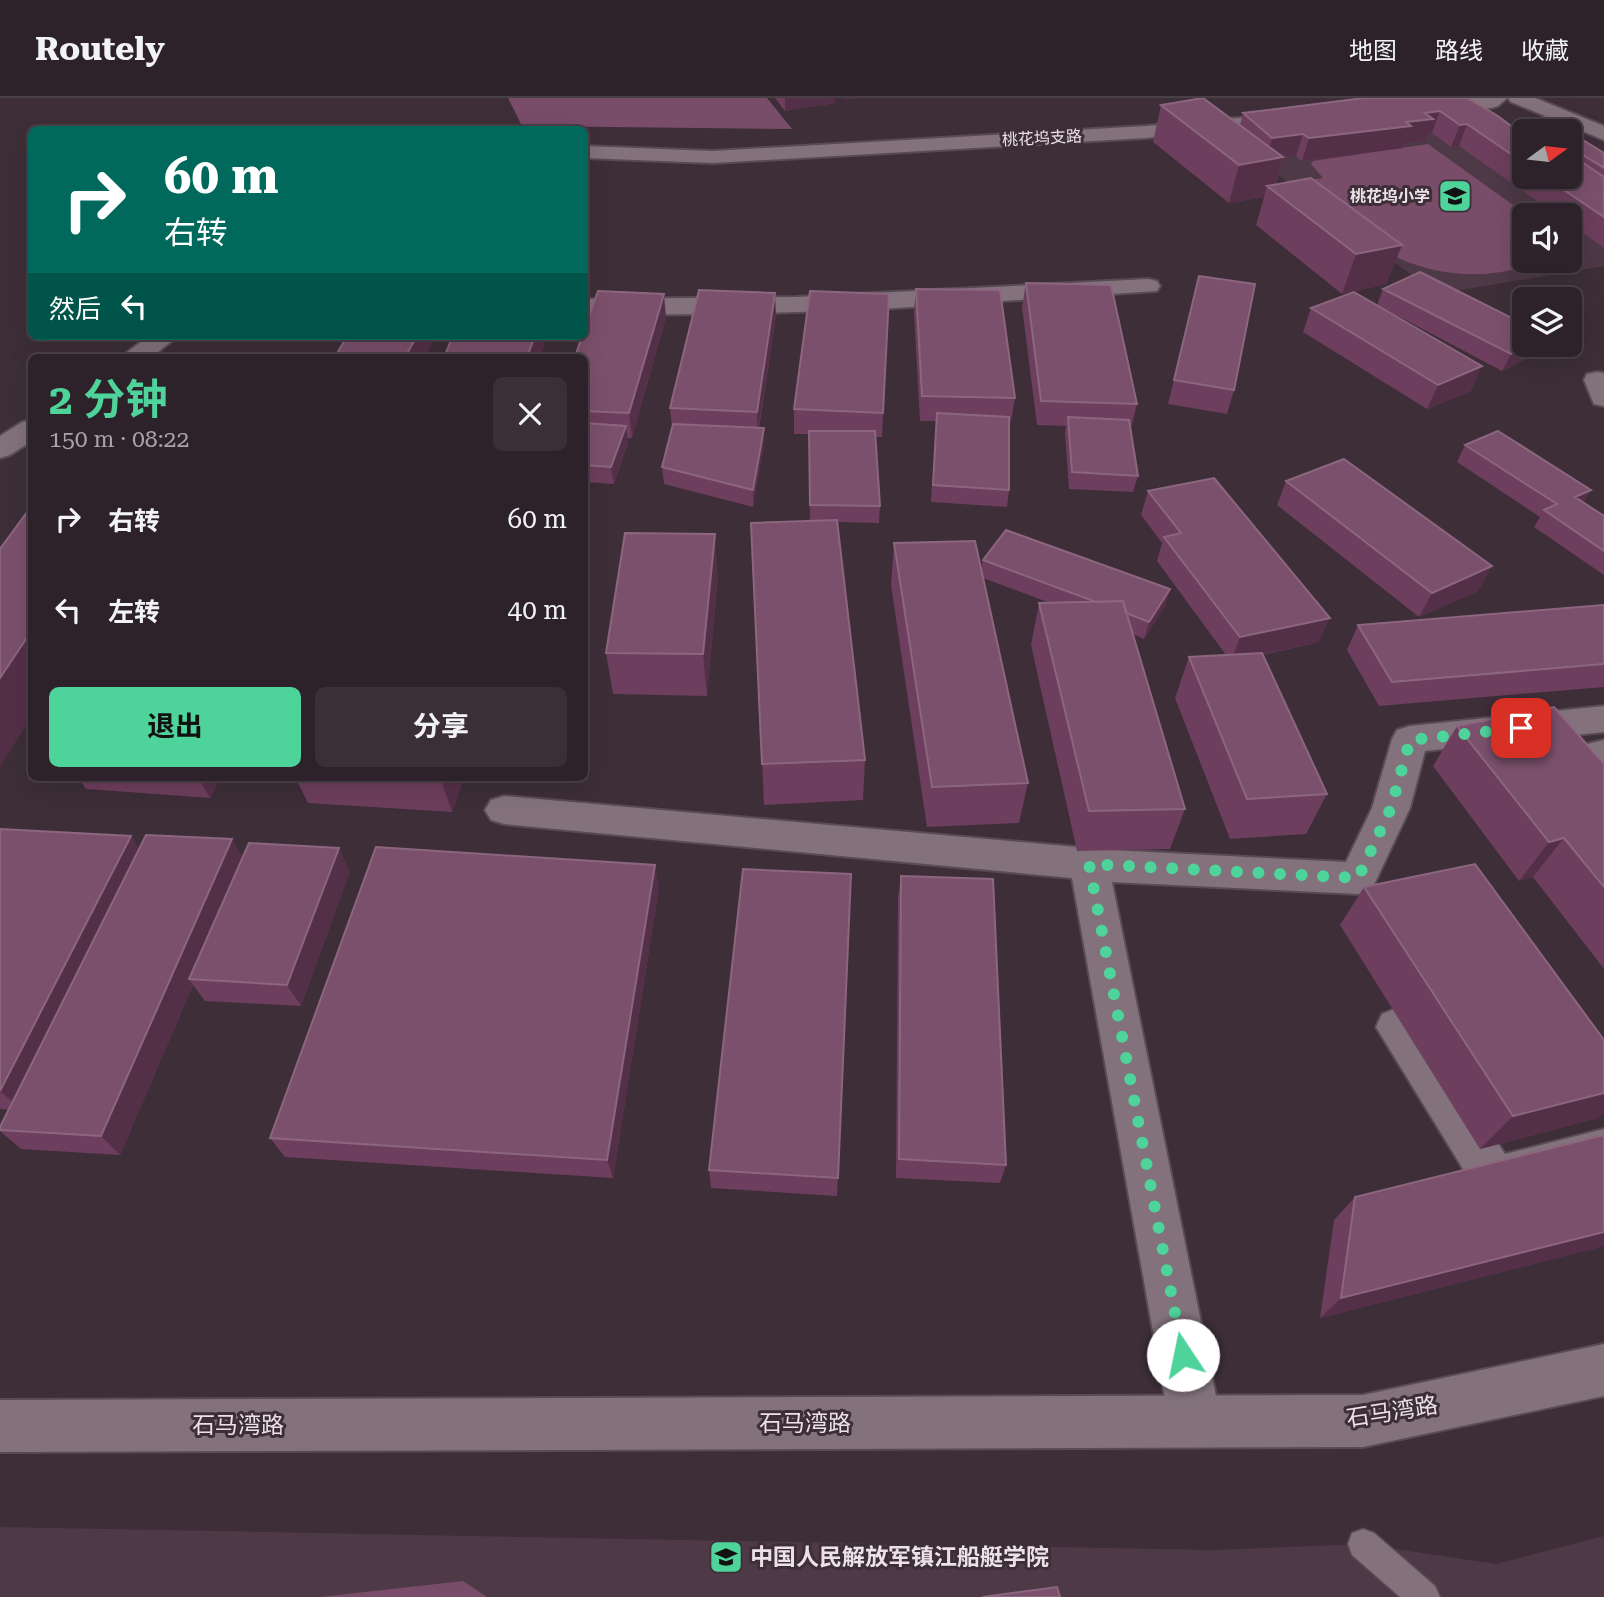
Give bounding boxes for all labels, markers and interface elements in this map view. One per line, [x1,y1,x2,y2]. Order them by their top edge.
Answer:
text: Routely [35,29,165,68]
text: 地图 [1349,37,1397,65]
text: 路线 [1435,37,1483,65]
text: 收藏 [1521,37,1569,65]
north arrow [1512,119,1582,189]
map controls [1512,119,1582,357]
street label: 桃花坞支路 [1002,126,1082,150]
text: 60 m [164,148,279,205]
icon: right [49,154,140,245]
school or university icon: 桃花坞小学 [1436,177,1474,215]
place label: 桃花坞小学 [1350,187,1430,206]
button: sound [1512,203,1582,273]
text: 右转 [164,214,228,252]
icon: left [115,287,153,325]
button: layers [1512,287,1582,357]
text: 然后 [49,294,101,324]
text: 2 分钟 [49,375,167,424]
button: close [493,377,567,451]
text: 150 m · 08:22 [49,426,189,453]
icon: right [49,500,87,538]
text: 60 m [508,504,567,534]
text: 右转 [108,506,160,536]
icon: left [49,591,87,629]
text: 40 m [508,595,567,625]
text: 左转 [108,597,160,627]
button: 退出 [49,687,301,767]
button: 分享 [315,687,567,767]
pin [1491,698,1551,758]
icon: arrive [1502,709,1540,747]
position arrow [1146,1318,1220,1392]
street label: 石马湾路 [1344,1391,1440,1433]
street label: 石马湾路 [759,1410,851,1437]
street label: 石马湾路 [192,1412,284,1439]
school or university icon: 中国人民解放军镇江船艇学院 [707,1538,745,1576]
place label: 中国人民解放军镇江船艇学院 [750,1544,1049,1571]

